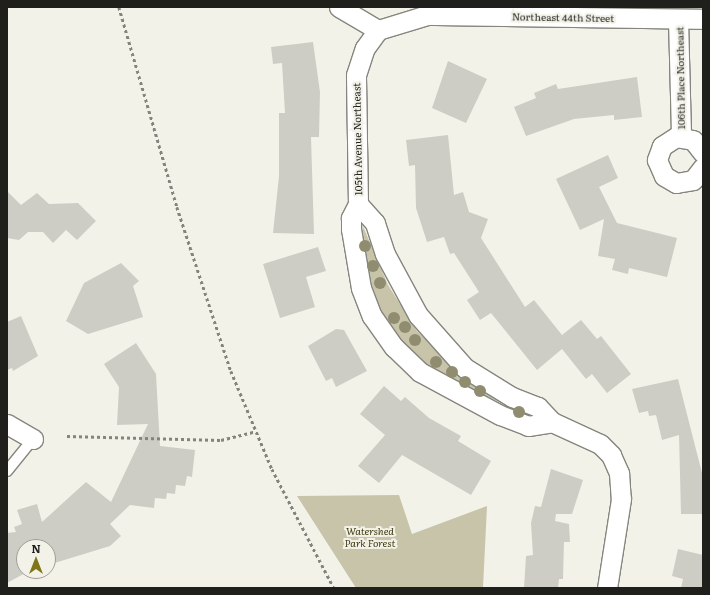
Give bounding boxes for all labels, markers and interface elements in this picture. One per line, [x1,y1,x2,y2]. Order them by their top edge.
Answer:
street label: Northeast 44th Street [512,10,614,24]
street label: 106th Place Northeast [673,27,687,129]
street label: 105th Avenue Northeast [350,83,364,195]
park label: Watershed Park Forest [345,524,395,548]
north arrow [16,539,56,579]
text: N [31,540,41,556]

